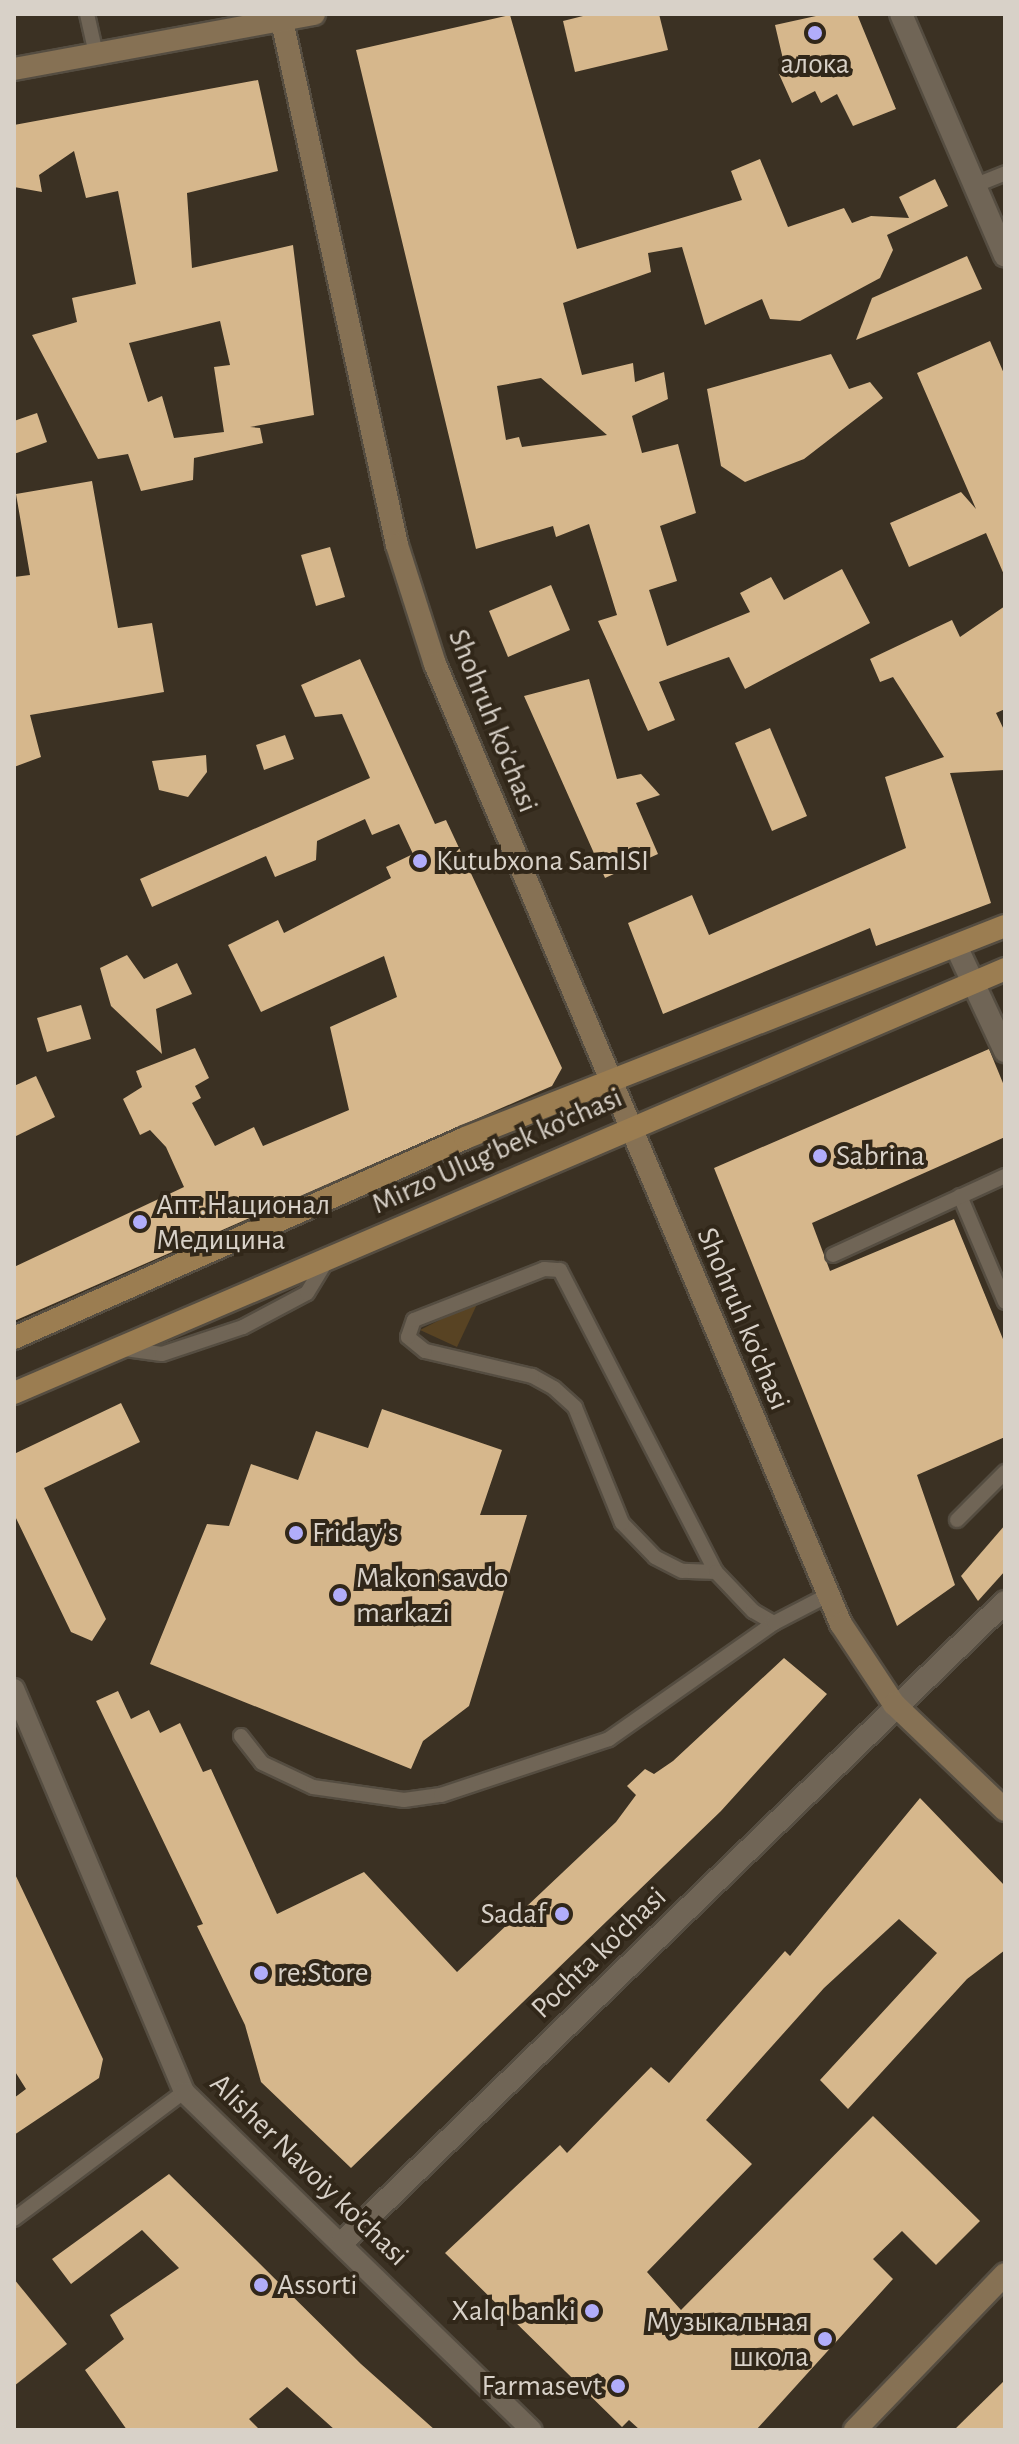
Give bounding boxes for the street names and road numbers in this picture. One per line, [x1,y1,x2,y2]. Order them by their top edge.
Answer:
street label: Shohruh ko'chasi [440,624,546,818]
street label: Mirzo Ulug'bek ko'chasi [366,1080,628,1222]
street label: Shohruh ko'chasi [688,1222,798,1416]
street label: Pochta ko'chasi [524,1880,674,2026]
street label: Alisher Navoiy ko'chasi [202,2066,416,2274]

